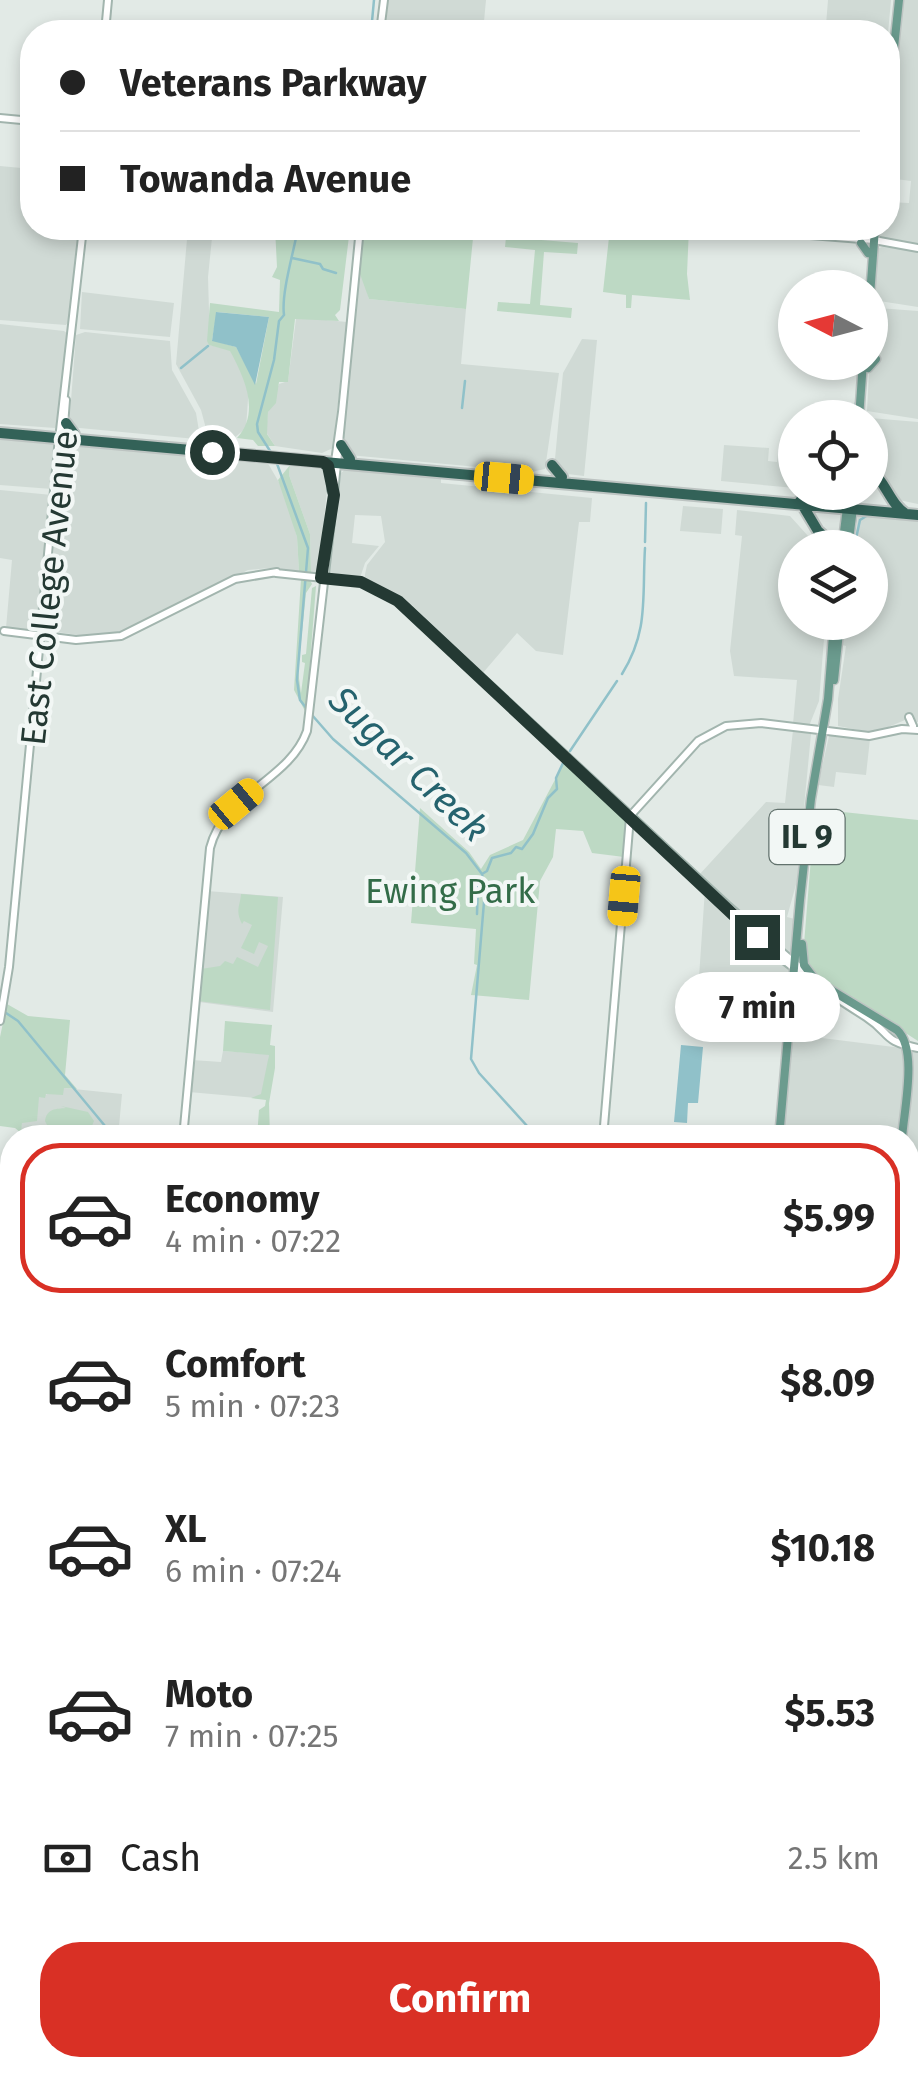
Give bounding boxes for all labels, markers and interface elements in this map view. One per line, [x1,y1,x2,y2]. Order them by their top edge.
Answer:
text: Veterans Parkway [120,60,426,106]
text: Towanda Avenue [120,156,411,202]
north arrow [778,270,888,380]
map controls [778,270,888,640]
button: locate [778,400,888,510]
street label: East College Avenue [12,429,86,747]
route start [190,430,235,475]
car [473,460,535,496]
button: layers [778,530,888,640]
water label: Sugar Creek [319,676,498,851]
car [203,773,269,835]
road number: IL 9 [770,810,844,864]
car [606,865,642,927]
park label: Ewing Park [365,870,535,912]
route end [735,915,780,960]
callout: 7 min [674,972,840,1042]
text: 7 min [719,988,796,1026]
icon: car [45,1173,135,1263]
text: Economy [165,1176,320,1222]
text: $5.99 [783,1195,875,1241]
text: 4 min · 07:22 [165,1222,341,1260]
icon: car [45,1338,135,1428]
text: Comfort [165,1341,306,1387]
text: $8.09 [780,1360,875,1406]
text: 5 min · 07:23 [165,1387,340,1425]
icon: car [45,1503,135,1593]
text: XL [165,1506,207,1552]
text: $10.18 [771,1525,875,1571]
text: 6 min · 07:24 [165,1552,341,1590]
icon: car [45,1668,135,1758]
text: Moto [165,1671,253,1717]
text: $5.53 [784,1690,875,1736]
text: 7 min · 07:25 [165,1717,339,1755]
icon: cash [40,1831,95,1886]
text: Cash [120,1835,201,1881]
text: 2.5 km [788,1839,880,1877]
button: Confirm [40,1942,880,2057]

